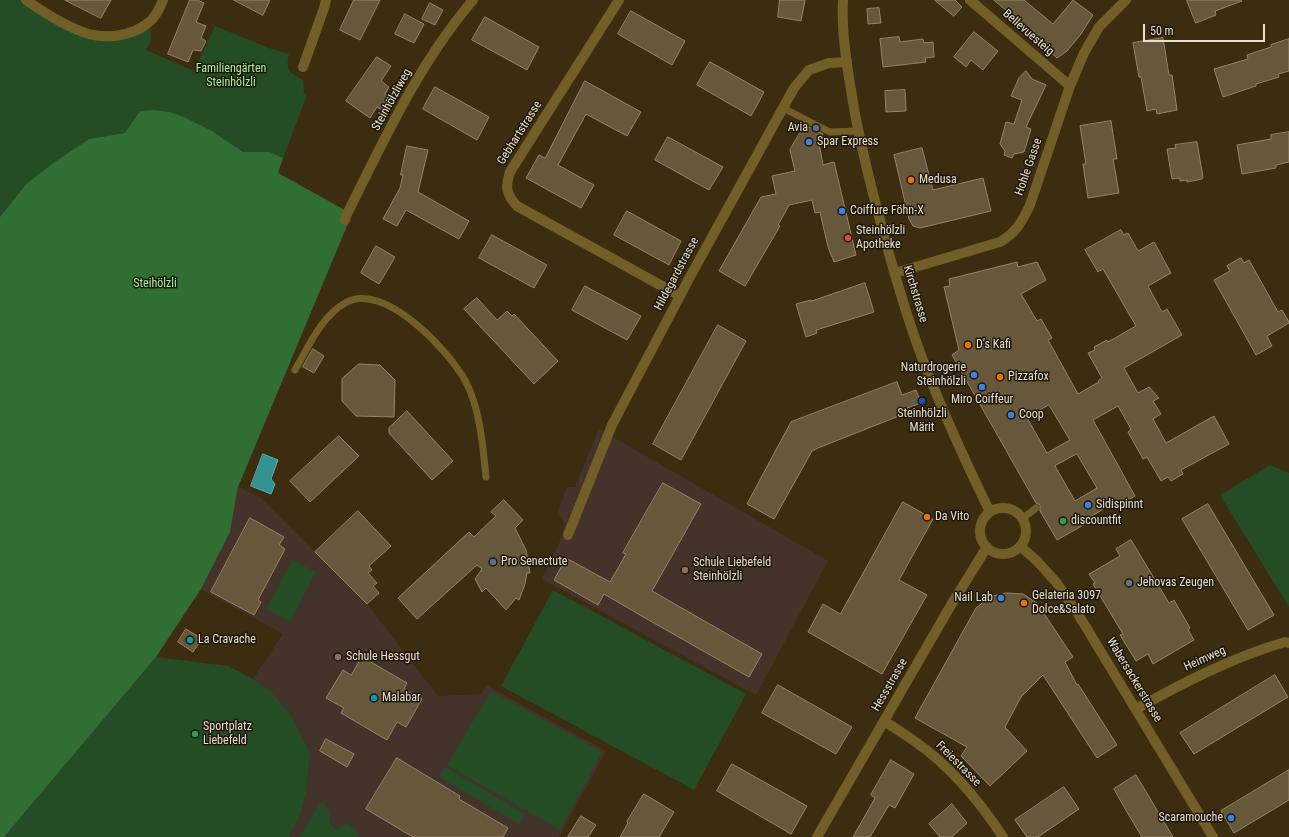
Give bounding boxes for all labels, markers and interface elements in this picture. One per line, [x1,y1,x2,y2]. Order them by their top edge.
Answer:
street label: Bellevuesteig [999,7,1057,59]
scale bar [1145,16,1267,42]
text: 50 m [1150,24,1174,38]
park label: Familiengärten Steinhölzli [196,62,266,90]
street label: Steinhölzliweg [369,66,415,134]
street label: Gebhartstrasse [495,98,545,168]
place label: Avia [788,121,808,135]
marker: Avia [811,123,821,133]
place label: Spar Express [817,135,879,149]
street label: Hohle Gasse [1012,136,1046,198]
marker: Spar Express [804,137,814,147]
place label: Medusa [919,173,957,187]
marker: Medusa [906,175,916,185]
place label: Coiffure Föhn-X [850,204,924,218]
marker: Coiffure Föhn-X [837,206,847,216]
place label: Steinhölzli Apotheke [856,224,905,252]
marker: Steinhölzli Apotheke [843,233,853,243]
street label: Hildegardstrasse [652,235,702,313]
street label: Kirchstrasse [899,264,931,324]
park label: Steihölzli [133,277,177,291]
place label: D’s Kafi [976,338,1011,352]
marker: D’s Kafi [963,340,973,350]
place label: Naturdrogerie Steinhölzli [901,361,966,389]
marker: Naturdrogerie Steinhölzli [969,370,979,380]
place label: Pizzafox [1008,370,1049,384]
marker: Pizzafox [995,372,1005,382]
marker: Miro Coiffeur [977,382,987,392]
place label: Miro Coiffeur [951,393,1013,407]
marker: Steinhölzli Märit [917,396,927,406]
place label: Steinhölzli Märit [897,407,947,435]
place label: Coop [1019,408,1044,422]
marker: Coop [1006,410,1016,420]
place label: Sidispinnt [1096,498,1143,512]
marker: Sidispinnt [1083,500,1093,510]
place label: Da Vito [935,510,969,524]
marker: Da Vito [922,512,932,522]
place label: discountfit [1071,514,1121,528]
marker: discountfit [1058,516,1068,526]
place label: Pro Senectute [501,555,567,569]
place label: Schule Liebefeld Steinhölzli [693,556,771,584]
marker: Pro Senectute [488,557,498,567]
marker: Schule Liebefeld Steinhölzli [680,565,690,575]
place label: Jehovas Zeugen [1137,576,1214,590]
marker: Jehovas Zeugen [1124,578,1134,588]
place label: Gelateria 3097 Dolce&Salato [1032,589,1101,617]
place label: Nail Lab [954,591,993,605]
marker: Nail Lab [996,593,1006,603]
marker: Gelateria 3097 Dolce&Salato [1019,598,1029,608]
place label: La Cravache [198,633,256,647]
marker: La Cravache [185,635,195,645]
street label: Wabersackerstrasse [1103,635,1165,725]
street label: Heimweg [1182,643,1228,675]
place label: Schule Hessgut [346,650,420,664]
marker: Schule Hessgut [333,652,343,662]
street label: Hessstrasse [869,656,911,714]
place label: Malabar [382,691,421,705]
marker: Malabar [369,693,379,703]
place label: Sportplatz Liebefeld [203,720,252,748]
marker: Sportplatz Liebefeld [190,729,200,739]
street label: Freiestrasse [932,738,984,790]
place label: Scaramouche [1158,811,1223,825]
marker: Scaramouche [1226,813,1236,823]

